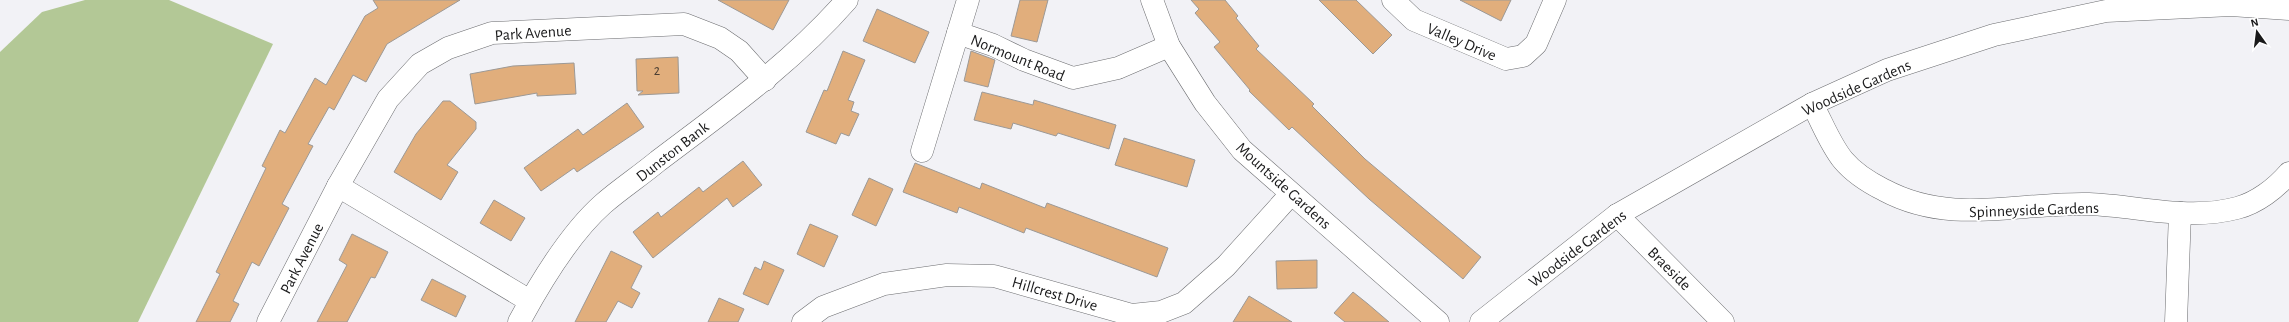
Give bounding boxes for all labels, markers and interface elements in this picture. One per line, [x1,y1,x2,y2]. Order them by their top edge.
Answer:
north arrow [2237,12,2277,52]
text: N [2250,17,2260,29]
street label: Valley Drive [1424,20,1499,65]
street label: Park Avenue [494,22,572,44]
street label: Normount Road [968,32,1067,84]
street label: Woodside Gardens [1800,57,1913,119]
house number: 2 [654,64,660,78]
street label: Dunston Bank [633,118,713,185]
street label: Mountside Gardens [1233,139,1334,232]
street label: Spinneyside Gardens [1969,200,2099,221]
street label: Woodside Gardens [1526,207,1629,291]
street label: Park Avenue [277,221,326,296]
street label: Braeside [1645,244,1694,293]
street label: Hillcrest Drive [1010,274,1099,314]

